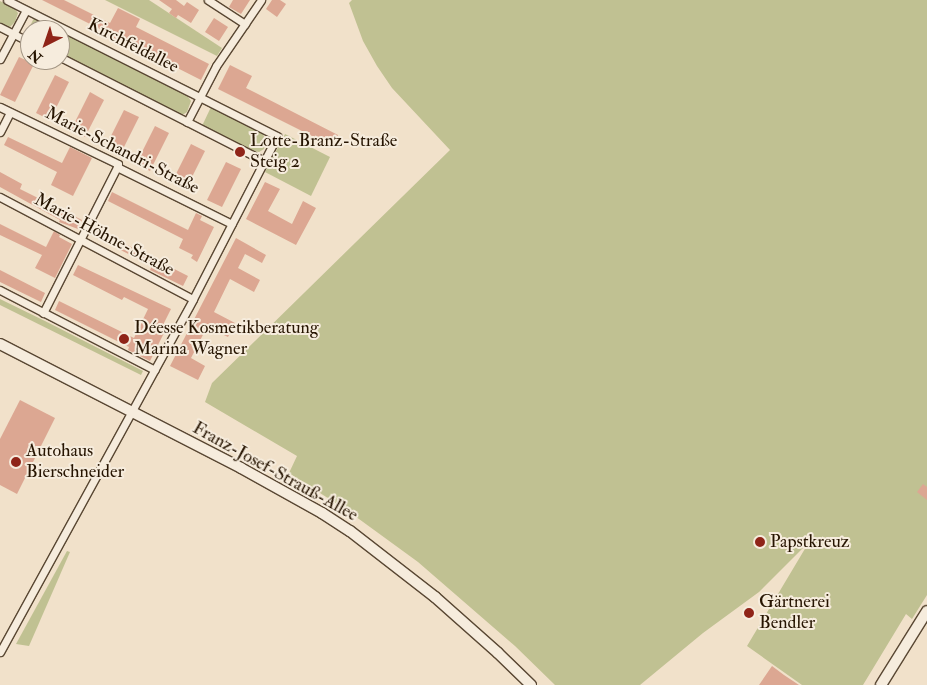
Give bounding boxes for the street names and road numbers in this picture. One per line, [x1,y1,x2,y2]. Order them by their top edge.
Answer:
street label: Kirchfeldallee [84,14,182,78]
street label: Marie-Schandri-Straße [41,103,203,199]
street label: Marie-Höhne-Straße [30,189,178,281]
street label: Franz-Josef-Strauß-Allee [189,418,361,526]

